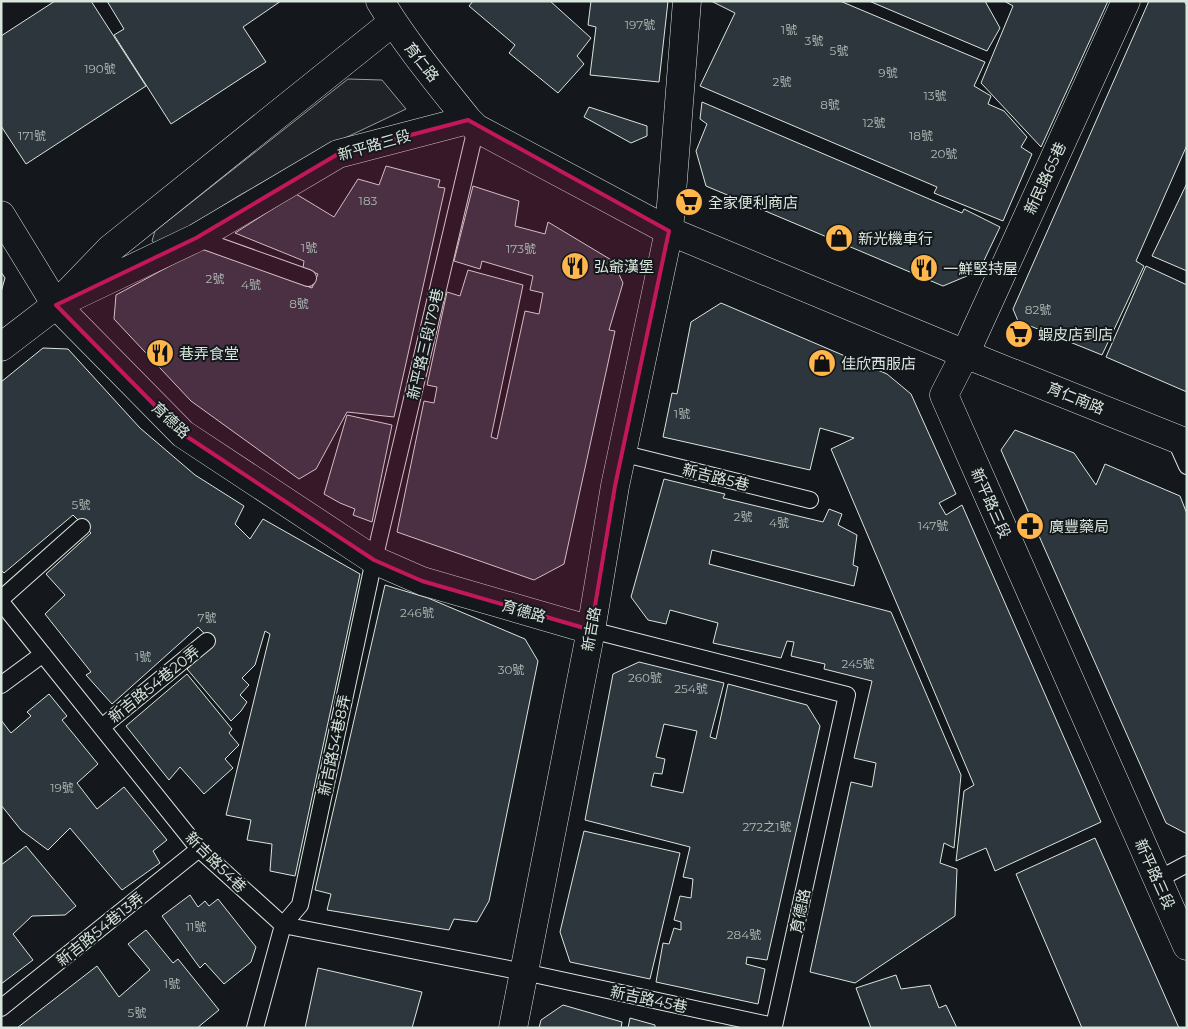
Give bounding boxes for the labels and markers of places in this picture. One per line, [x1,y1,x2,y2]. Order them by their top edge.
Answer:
supermarket icon: 全家便利商店 [674,187,704,217]
place label: 全家便利商店 [708,193,798,212]
shop icon: 新光機車行 [824,223,854,253]
place label: 新光機車行 [858,229,933,248]
restaurant icon: 弘爺漢堡 [560,251,590,281]
restaurant icon: 一鮮堅持屋 [909,253,939,283]
place label: 弘爺漢堡 [594,257,654,276]
place label: 一鮮堅持屋 [943,259,1018,278]
supermarket icon: 蝦皮店到店 [1004,319,1034,349]
place label: 蝦皮店到店 [1038,325,1113,344]
restaurant icon: 巷弄食堂 [145,338,175,368]
place label: 巷弄食堂 [179,344,239,363]
shop icon: 佳欣西服店 [807,348,837,378]
place label: 佳欣西服店 [841,354,916,373]
pharmacy icon: 廣豐藥局 [1015,511,1045,541]
place label: 廣豐藥局 [1049,517,1109,536]

